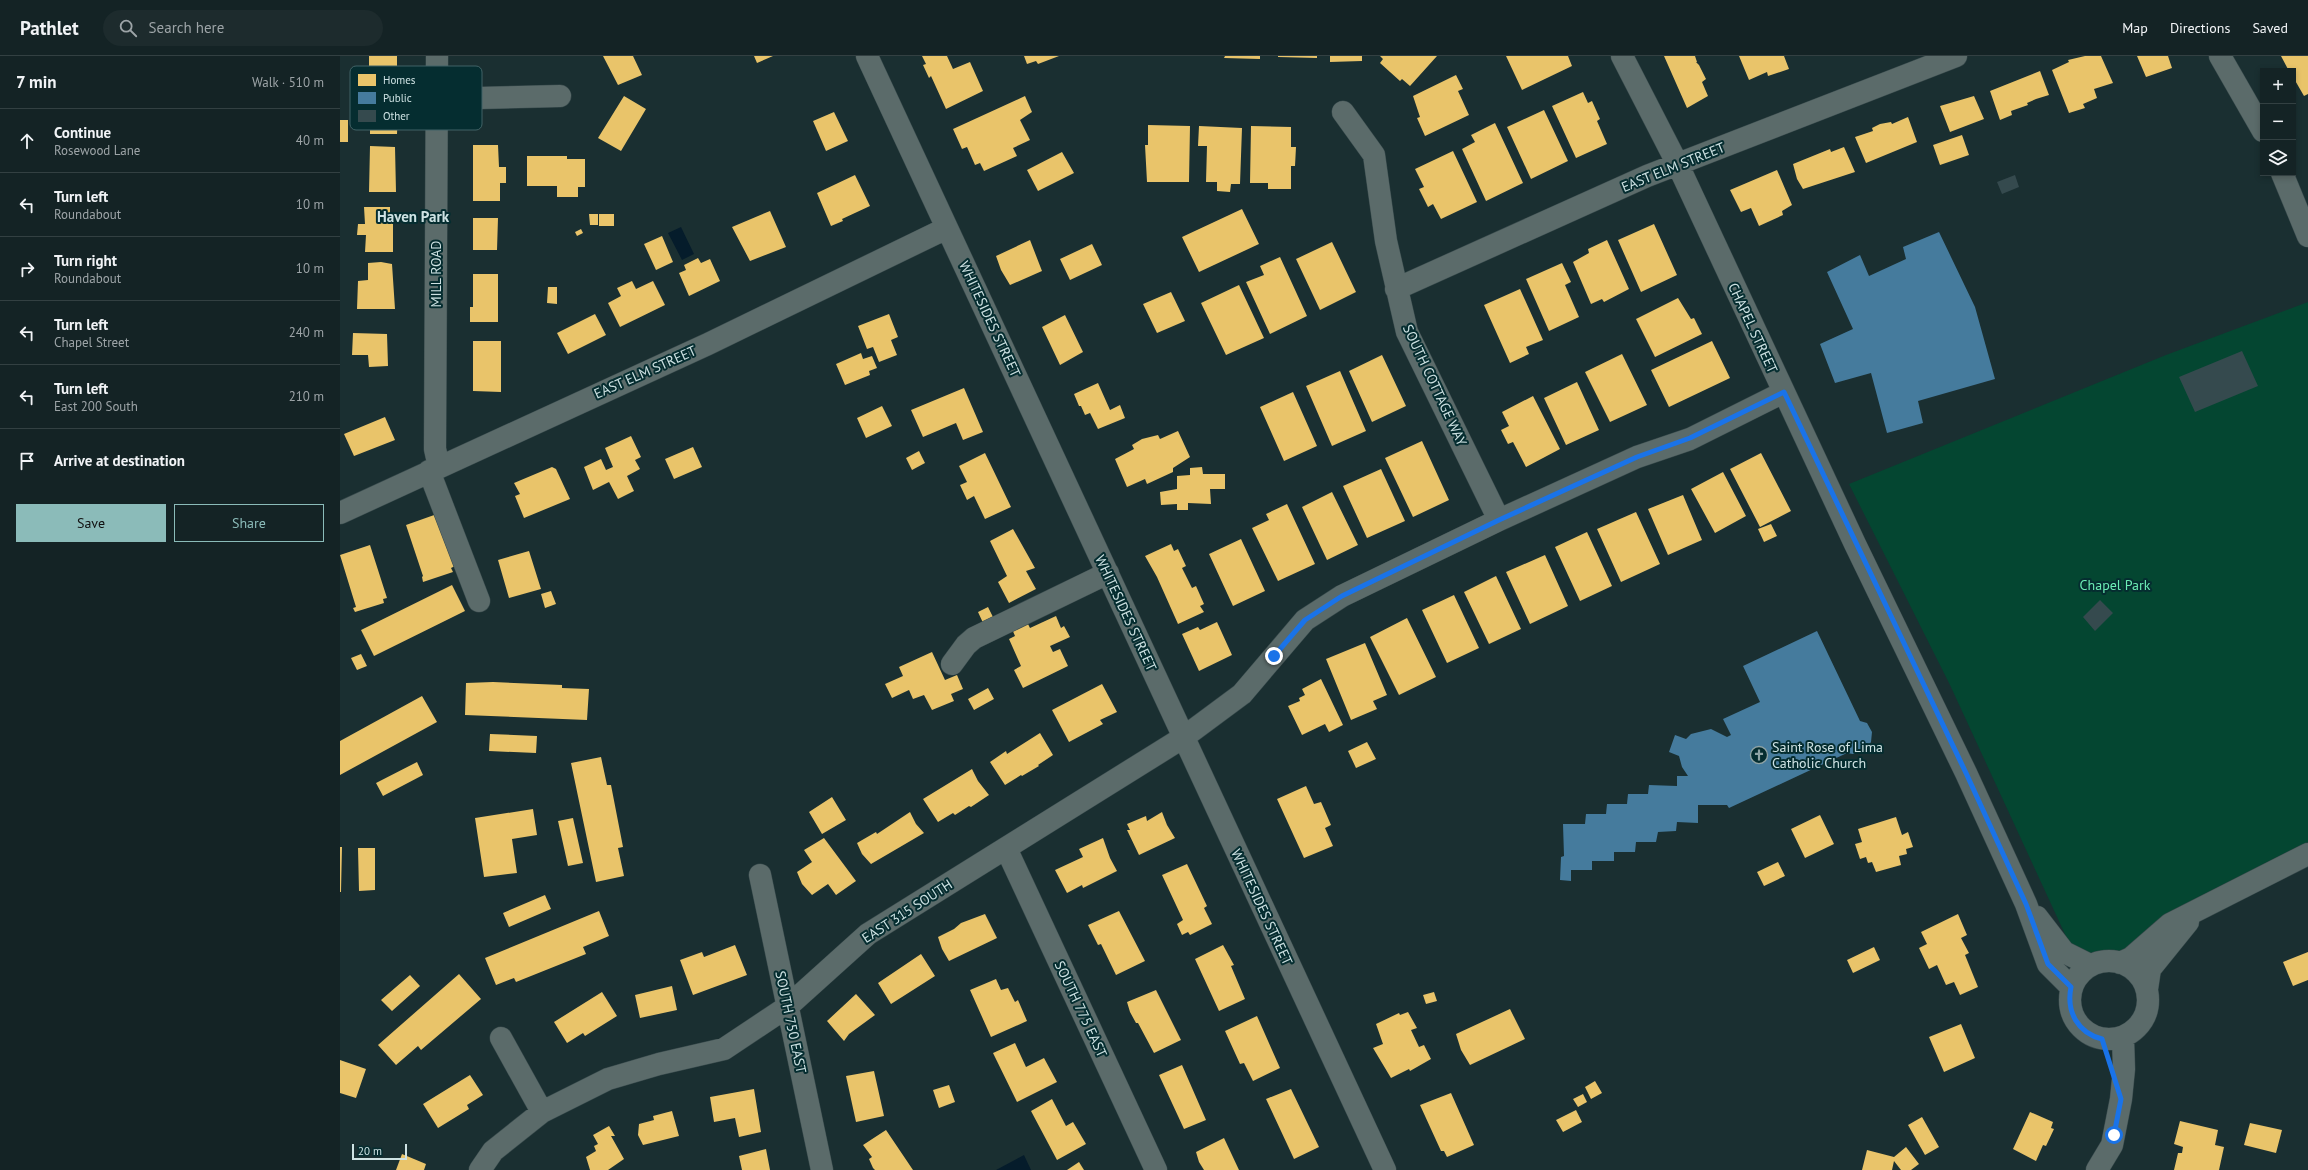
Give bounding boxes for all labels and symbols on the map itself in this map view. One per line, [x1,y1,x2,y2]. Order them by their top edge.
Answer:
legend [350,66,482,130]
text: Homes [383,73,416,87]
text: Public [383,91,412,105]
text: Other [383,109,410,123]
street label: EAST ELM STREET [1619,138,1728,196]
district label: Haven Park [377,207,450,226]
street label: MILL ROAD [427,240,445,308]
street label: WHITESIDES STREET [955,258,1025,380]
street label: CHAPEL STREET [1724,280,1782,376]
street label: SOUTH COTTAGE WAY [1399,321,1471,449]
street label: EAST ELM STREET [591,341,699,403]
street label: WHITESIDES STREET [1091,552,1161,674]
park label: Chapel Park [2080,576,2151,594]
route end [1265,647,1283,665]
place label: Saint Rose of Lima Catholic Church [1772,738,1883,772]
church icon: Saint Rose of Lima Catholic Church [1749,745,1769,765]
street label: WHITESIDES STREET [1227,846,1297,968]
street label: EAST 315 SOUTH [858,875,956,947]
street label: SOUTH 775 EAST [1051,958,1111,1060]
street label: SOUTH 750 EAST [771,969,811,1075]
route start [2105,1126,2123,1144]
scale bar [352,1142,407,1161]

